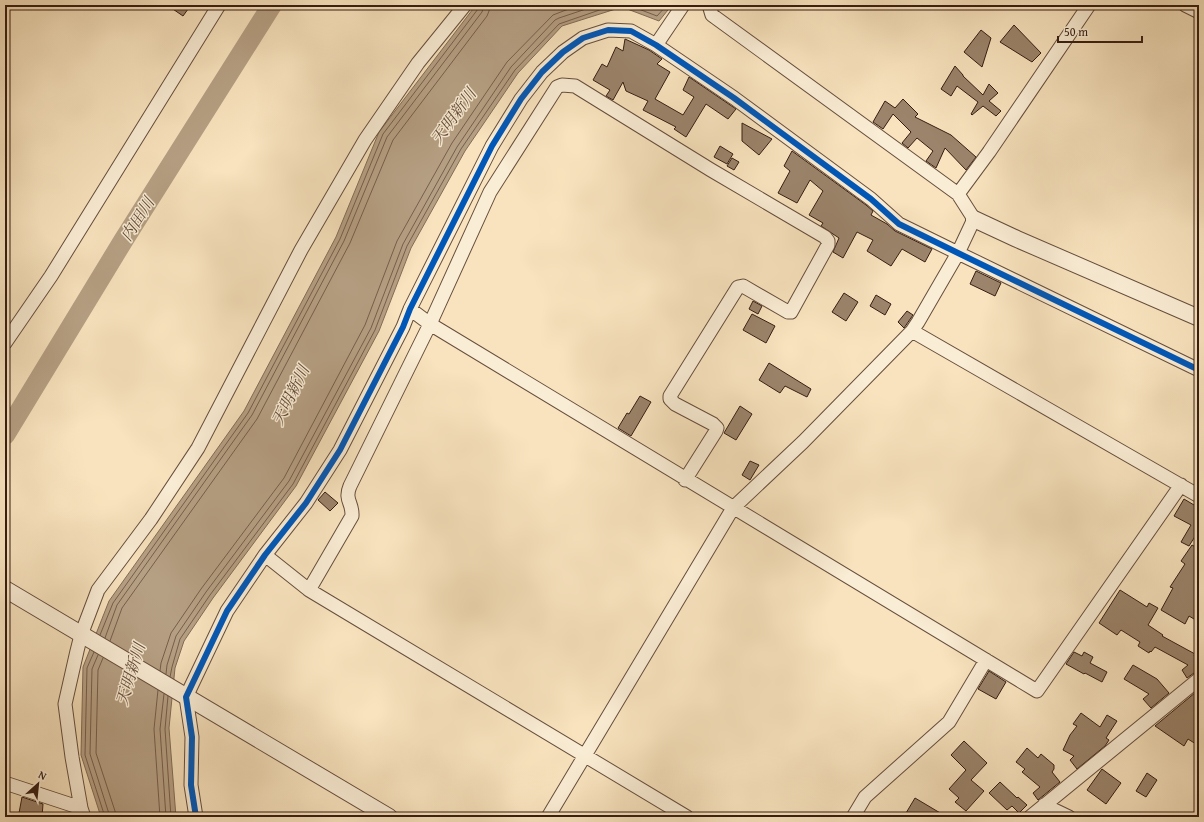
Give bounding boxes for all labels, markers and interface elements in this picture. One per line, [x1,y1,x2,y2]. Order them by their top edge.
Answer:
scale bar [1058,18,1142,44]
text: 50 m [1064,23,1088,40]
water label: 天明新川 [424,81,483,149]
water label: 内田川 [114,191,161,246]
water label: 天明新川 [265,359,316,429]
water label: 天明新川 [109,638,151,708]
north arrow [18,764,58,804]
text: N [36,766,50,784]

